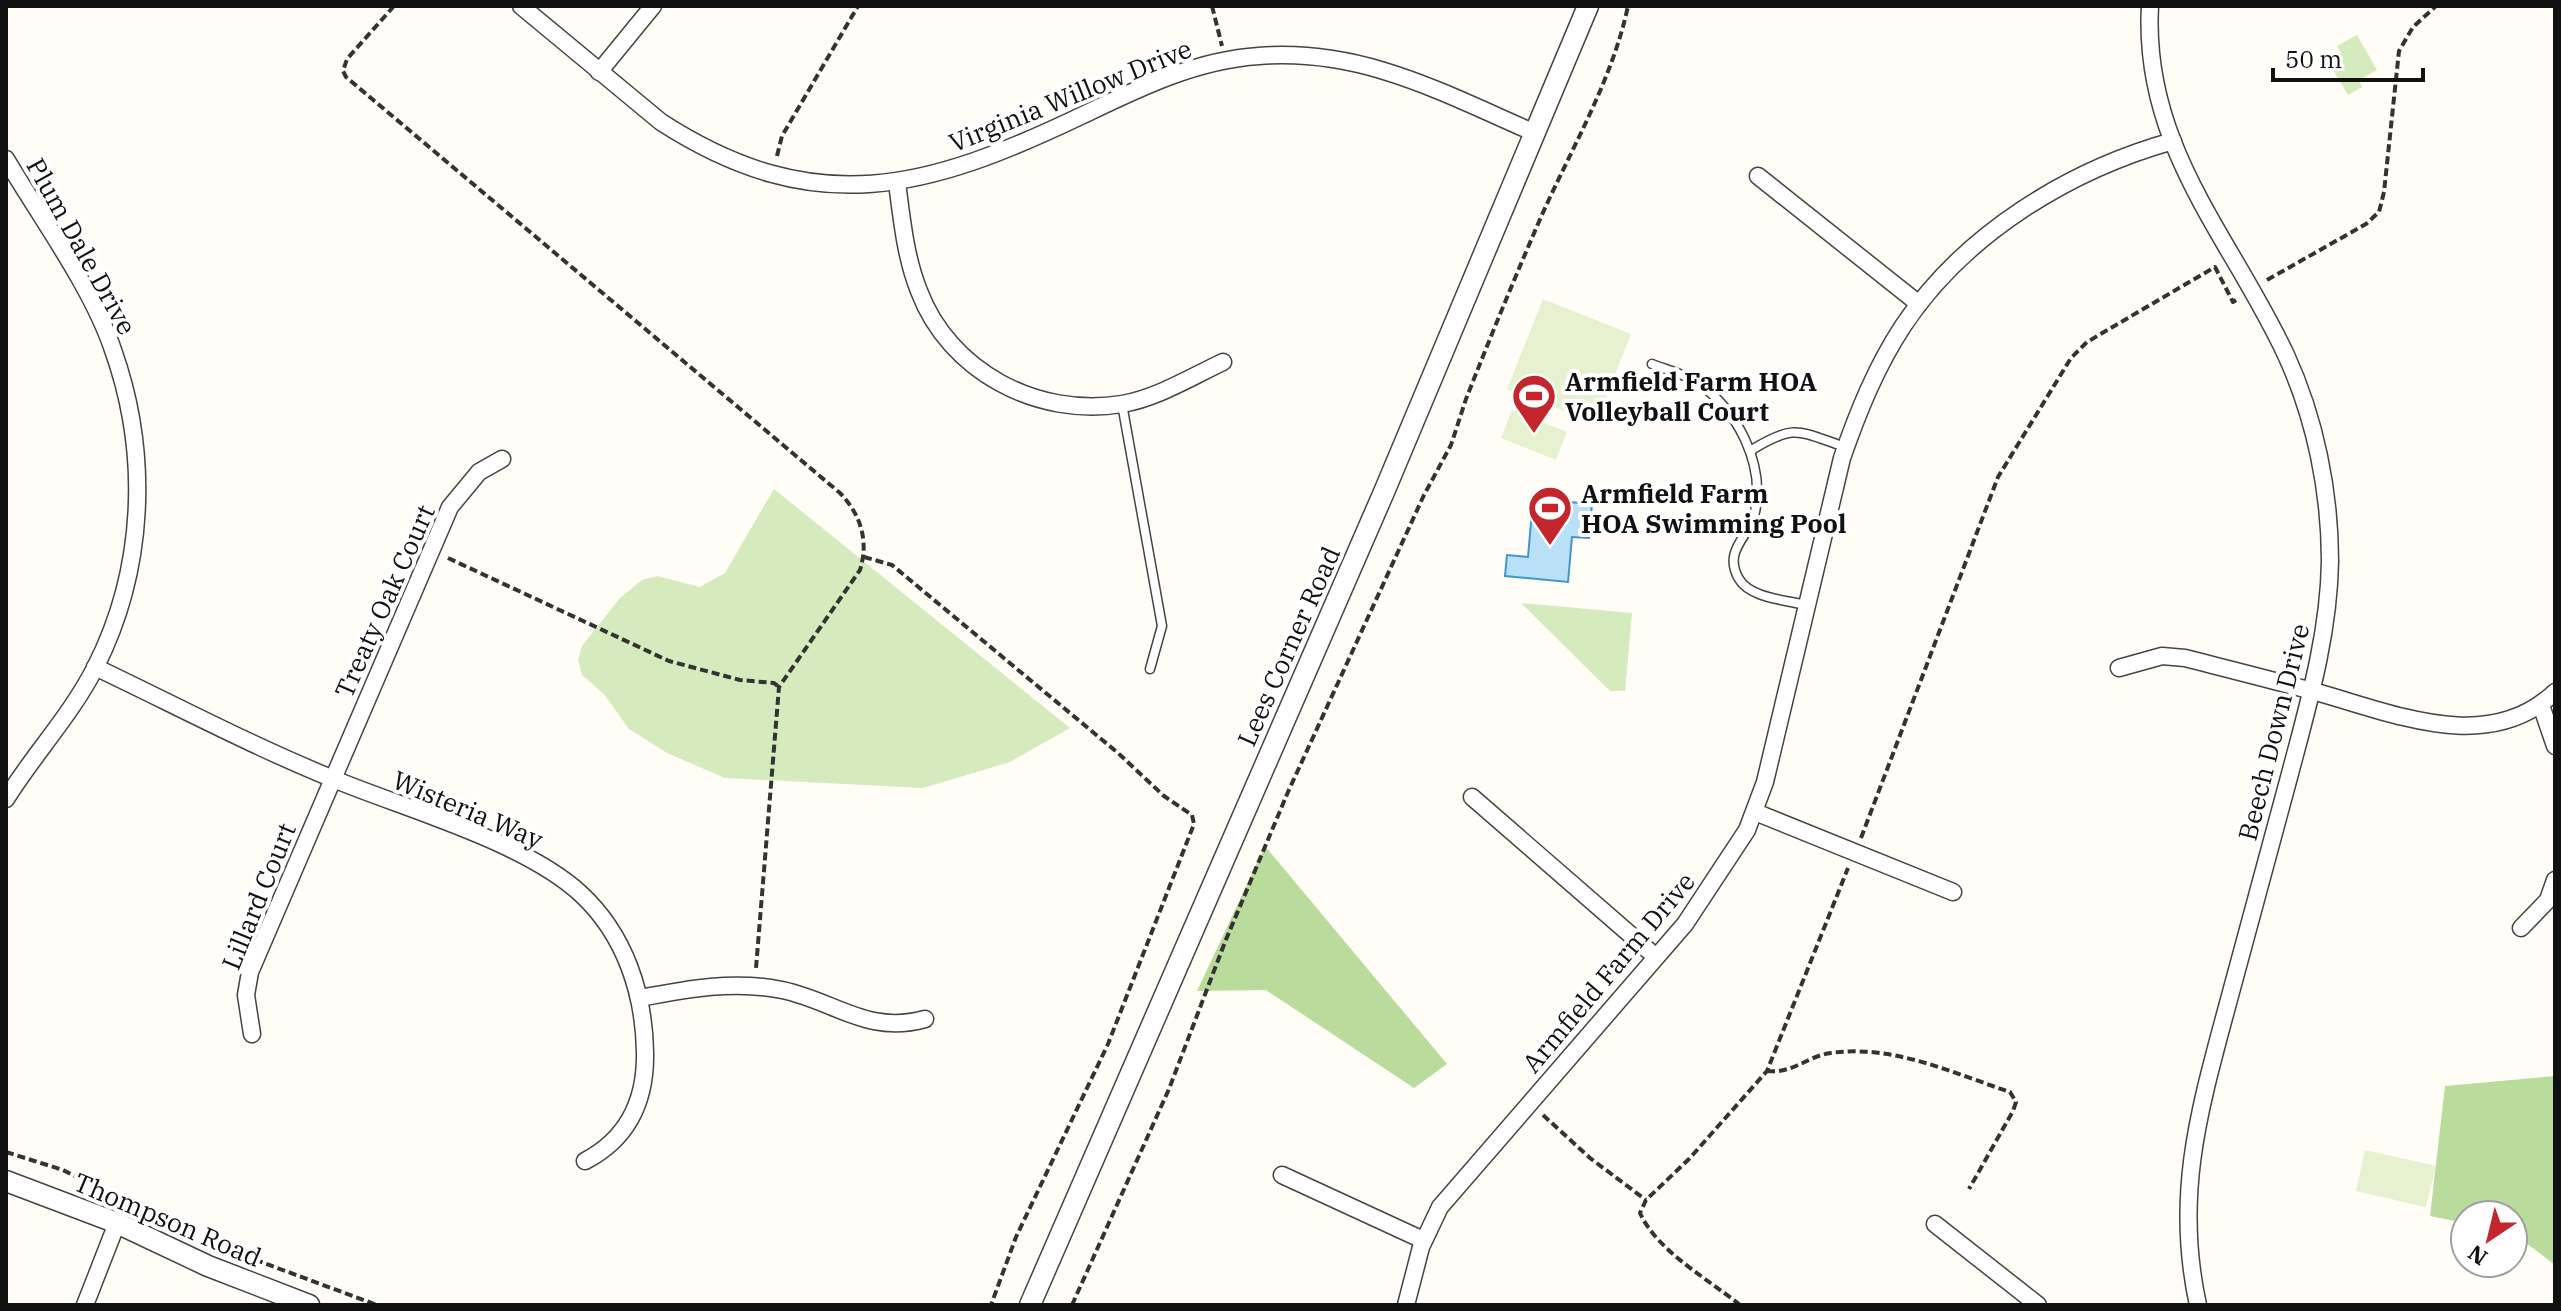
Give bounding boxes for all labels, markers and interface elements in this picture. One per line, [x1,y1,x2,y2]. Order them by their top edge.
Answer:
street label: Virginia Willow Drive [944,31,1196,159]
scale bar [2273,32,2423,82]
text: 50 m [2285,43,2342,75]
street label: Plum Dale Drive [19,152,145,340]
place label: Armfield Farm HOA Volleyball Court [1565,364,1817,428]
sports icon: Armfield Farm HOA Volleyball Court [1510,372,1558,435]
place label: Armfield Farm HOA Swimming Pool [1581,476,1846,540]
sports icon: Armfield Farm HOA Swimming Pool [1526,484,1574,547]
street label: Treaty Oak Court [326,499,442,703]
street label: Lees Corner Road [1229,541,1347,751]
street label: Beech Down Drive [2230,620,2316,844]
street label: Wisteria Way [388,762,548,856]
street label: Lillard Court [213,818,303,974]
street label: Armfield Farm Drive [1514,865,1702,1079]
street label: Thompson Road [69,1164,267,1274]
north arrow [2449,1199,2529,1279]
text: N [2462,1239,2493,1273]

